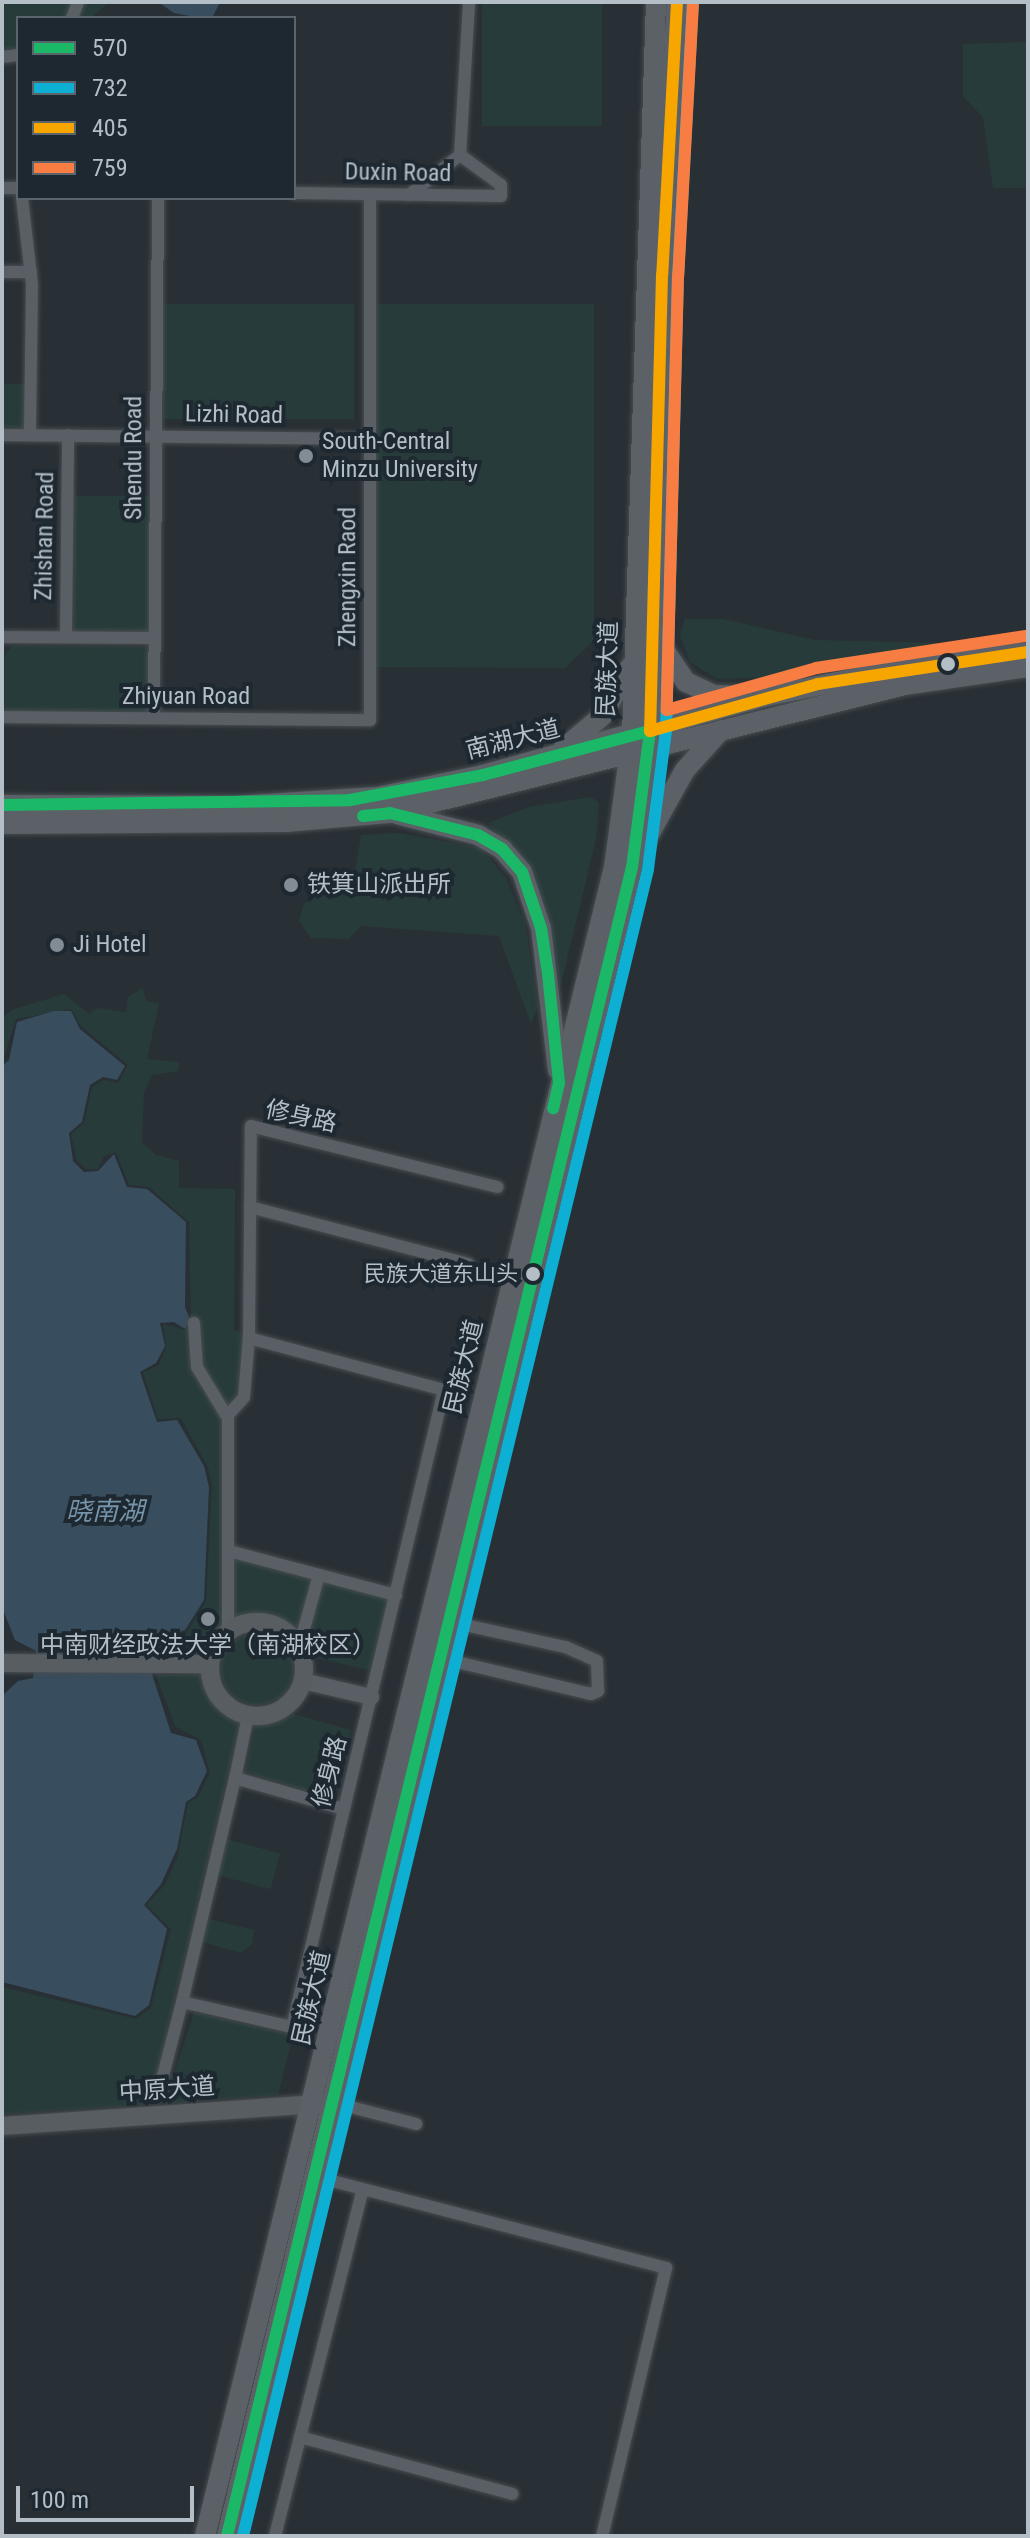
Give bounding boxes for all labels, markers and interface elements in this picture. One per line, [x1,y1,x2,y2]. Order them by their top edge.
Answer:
legend [16,16,296,200]
text: 570 [92,34,128,62]
text: 732 [92,74,128,102]
text: 405 [92,114,128,142]
text: 759 [92,154,128,182]
street label: Duxin Road [344,158,452,188]
street label: Shendu Road [120,396,148,520]
street label: Lizhi Road [185,400,283,430]
place label: South-Central Minzu University [322,428,478,484]
marker: South-Central Minzu University [297,447,315,465]
street label: Zhishan Road [29,471,61,601]
street label: Zhengxin Raod [334,507,362,647]
street label: 民族大道 [592,621,624,717]
unlabelled marker [940,656,956,672]
street label: Zhiyuan Road [122,683,250,711]
street label: 南湖大道 [463,714,563,766]
place label: 铁箕山派出所 [307,871,451,899]
marker: 铁箕山派出所 [282,876,300,894]
place label: Ji Hotel [73,931,146,959]
marker: Ji Hotel [48,936,66,954]
street label: 修身路 [263,1095,339,1139]
place label: 民族大道东山头 [364,1261,518,1287]
marker: 民族大道东山头 [525,1266,541,1282]
street label: 民族大道 [438,1317,490,1417]
water label: 晓南湖 [66,1496,144,1528]
marker: 中南财经政法大学（南湖校区） [199,1610,217,1628]
place label: 中南财经政法大学（南湖校区） [40,1632,376,1660]
street label: 修身路 [307,1734,353,1810]
street label: 民族大道 [287,1948,337,2048]
street label: 中原大道 [118,2072,216,2108]
scale bar [20,2470,198,2520]
text: 100 m [30,2486,89,2514]

